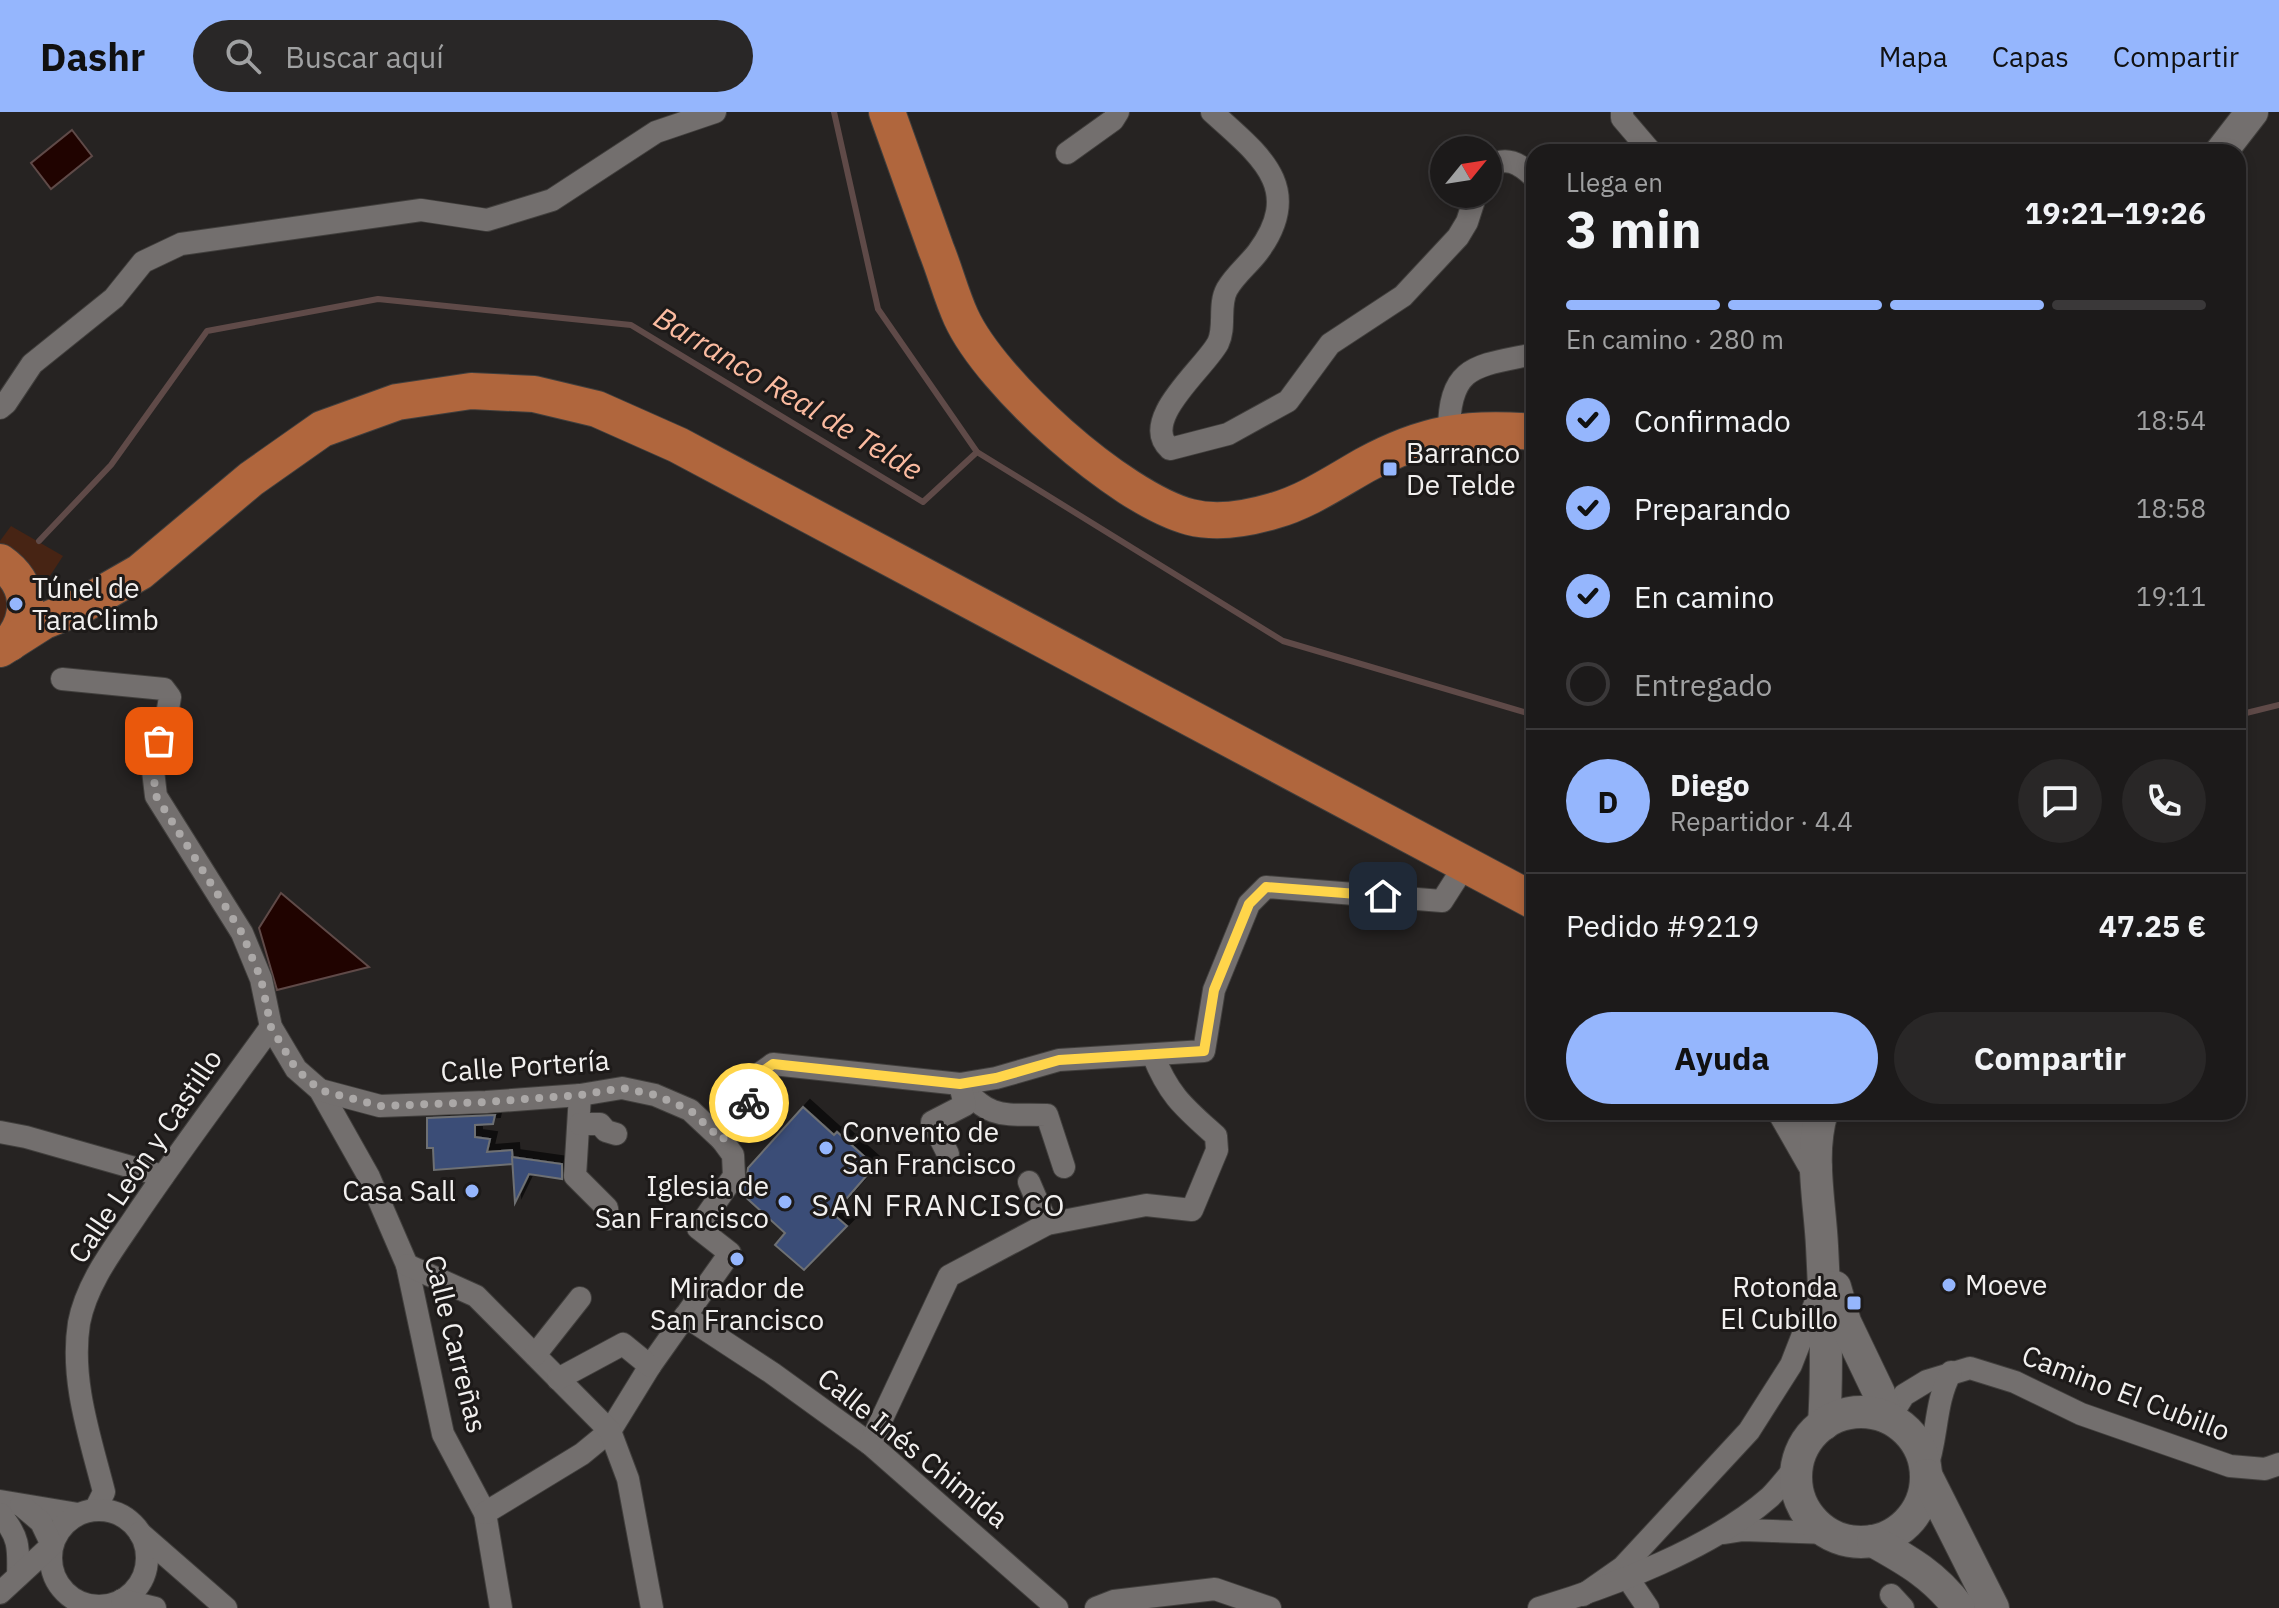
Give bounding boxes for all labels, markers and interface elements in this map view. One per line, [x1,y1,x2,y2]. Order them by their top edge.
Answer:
search box [193,20,753,92]
text: Dashr [40,32,145,81]
icon: search [221,34,265,78]
text: Buscar aquí [285,37,444,76]
text: Mapa [1879,38,1948,75]
text: Capas [1992,38,2069,75]
text: Compartir [2113,38,2239,75]
north arrow [1430,136,1502,208]
map controls [1430,136,1502,208]
text: Llega en [1566,165,1663,199]
text: 19:21–19:26 [2025,193,2206,232]
text: 3 min [1566,195,1702,262]
water label: Barranco Real de Telde [647,297,930,488]
text: En camino · 280 m [1566,322,1784,356]
icon: check [1566,398,1610,442]
text: Confirmado [1634,401,1791,440]
text: 18:54 [2136,403,2206,437]
place label: Barranco De Telde [1406,434,1520,503]
marker: Barranco De Telde [1381,460,1399,478]
icon: check [1566,486,1610,530]
text: Preparando [1634,489,1791,528]
text: 18:58 [2136,491,2206,525]
place label: Túnel de TaraClimb [32,569,159,638]
icon: check [1566,574,1610,618]
text: En camino [1634,577,1774,616]
text: 19:11 [2136,579,2206,613]
marker: Túnel de TaraClimb [7,595,25,613]
text: Entregado [1634,665,1772,704]
pin [125,707,193,775]
icon: bag [137,719,181,763]
button: chat [2018,759,2102,843]
button: phone [2122,759,2206,843]
text: Diego [1670,765,1750,804]
text: D [1598,782,1618,821]
text: Repartidor · 4.4 [1670,804,1853,838]
pin [1349,862,1417,930]
icon: home [1361,874,1405,918]
text: Pedido #9219 [1566,906,1760,945]
text: 47.25 € [2099,906,2206,945]
button: Ayuda [1566,1012,1878,1104]
button: Compartir [1894,1012,2206,1104]
street label: Calle León y Castillo [59,1041,230,1270]
street label: Calle Portería [439,1041,611,1090]
courier [709,1063,789,1143]
icon: bike [727,1081,771,1125]
place label: Convento de San Francisco [842,1113,1016,1182]
marker: Convento de San Francisco [817,1139,835,1157]
place label: Iglesia de San Francisco [595,1167,769,1236]
place label: Casa Sall [342,1172,456,1209]
marker: Casa Sall [463,1182,481,1200]
district label: SAN FRANCISCO [812,1185,1066,1224]
marker: Iglesia de San Francisco [776,1193,794,1211]
marker: Mirador de San Francisco [728,1250,746,1268]
street label: Calle Carreñas [417,1251,496,1437]
place label: Moeve [1965,1266,2048,1303]
place label: Rotonda El Cubillo [1720,1268,1838,1337]
place label: Mirador de San Francisco [650,1269,824,1338]
marker: Moeve [1940,1276,1958,1294]
marker: Rotonda El Cubillo [1845,1294,1863,1312]
street label: Camino El Cubillo [2017,1336,2235,1449]
street label: Calle Inés Chimida [810,1359,1016,1536]

